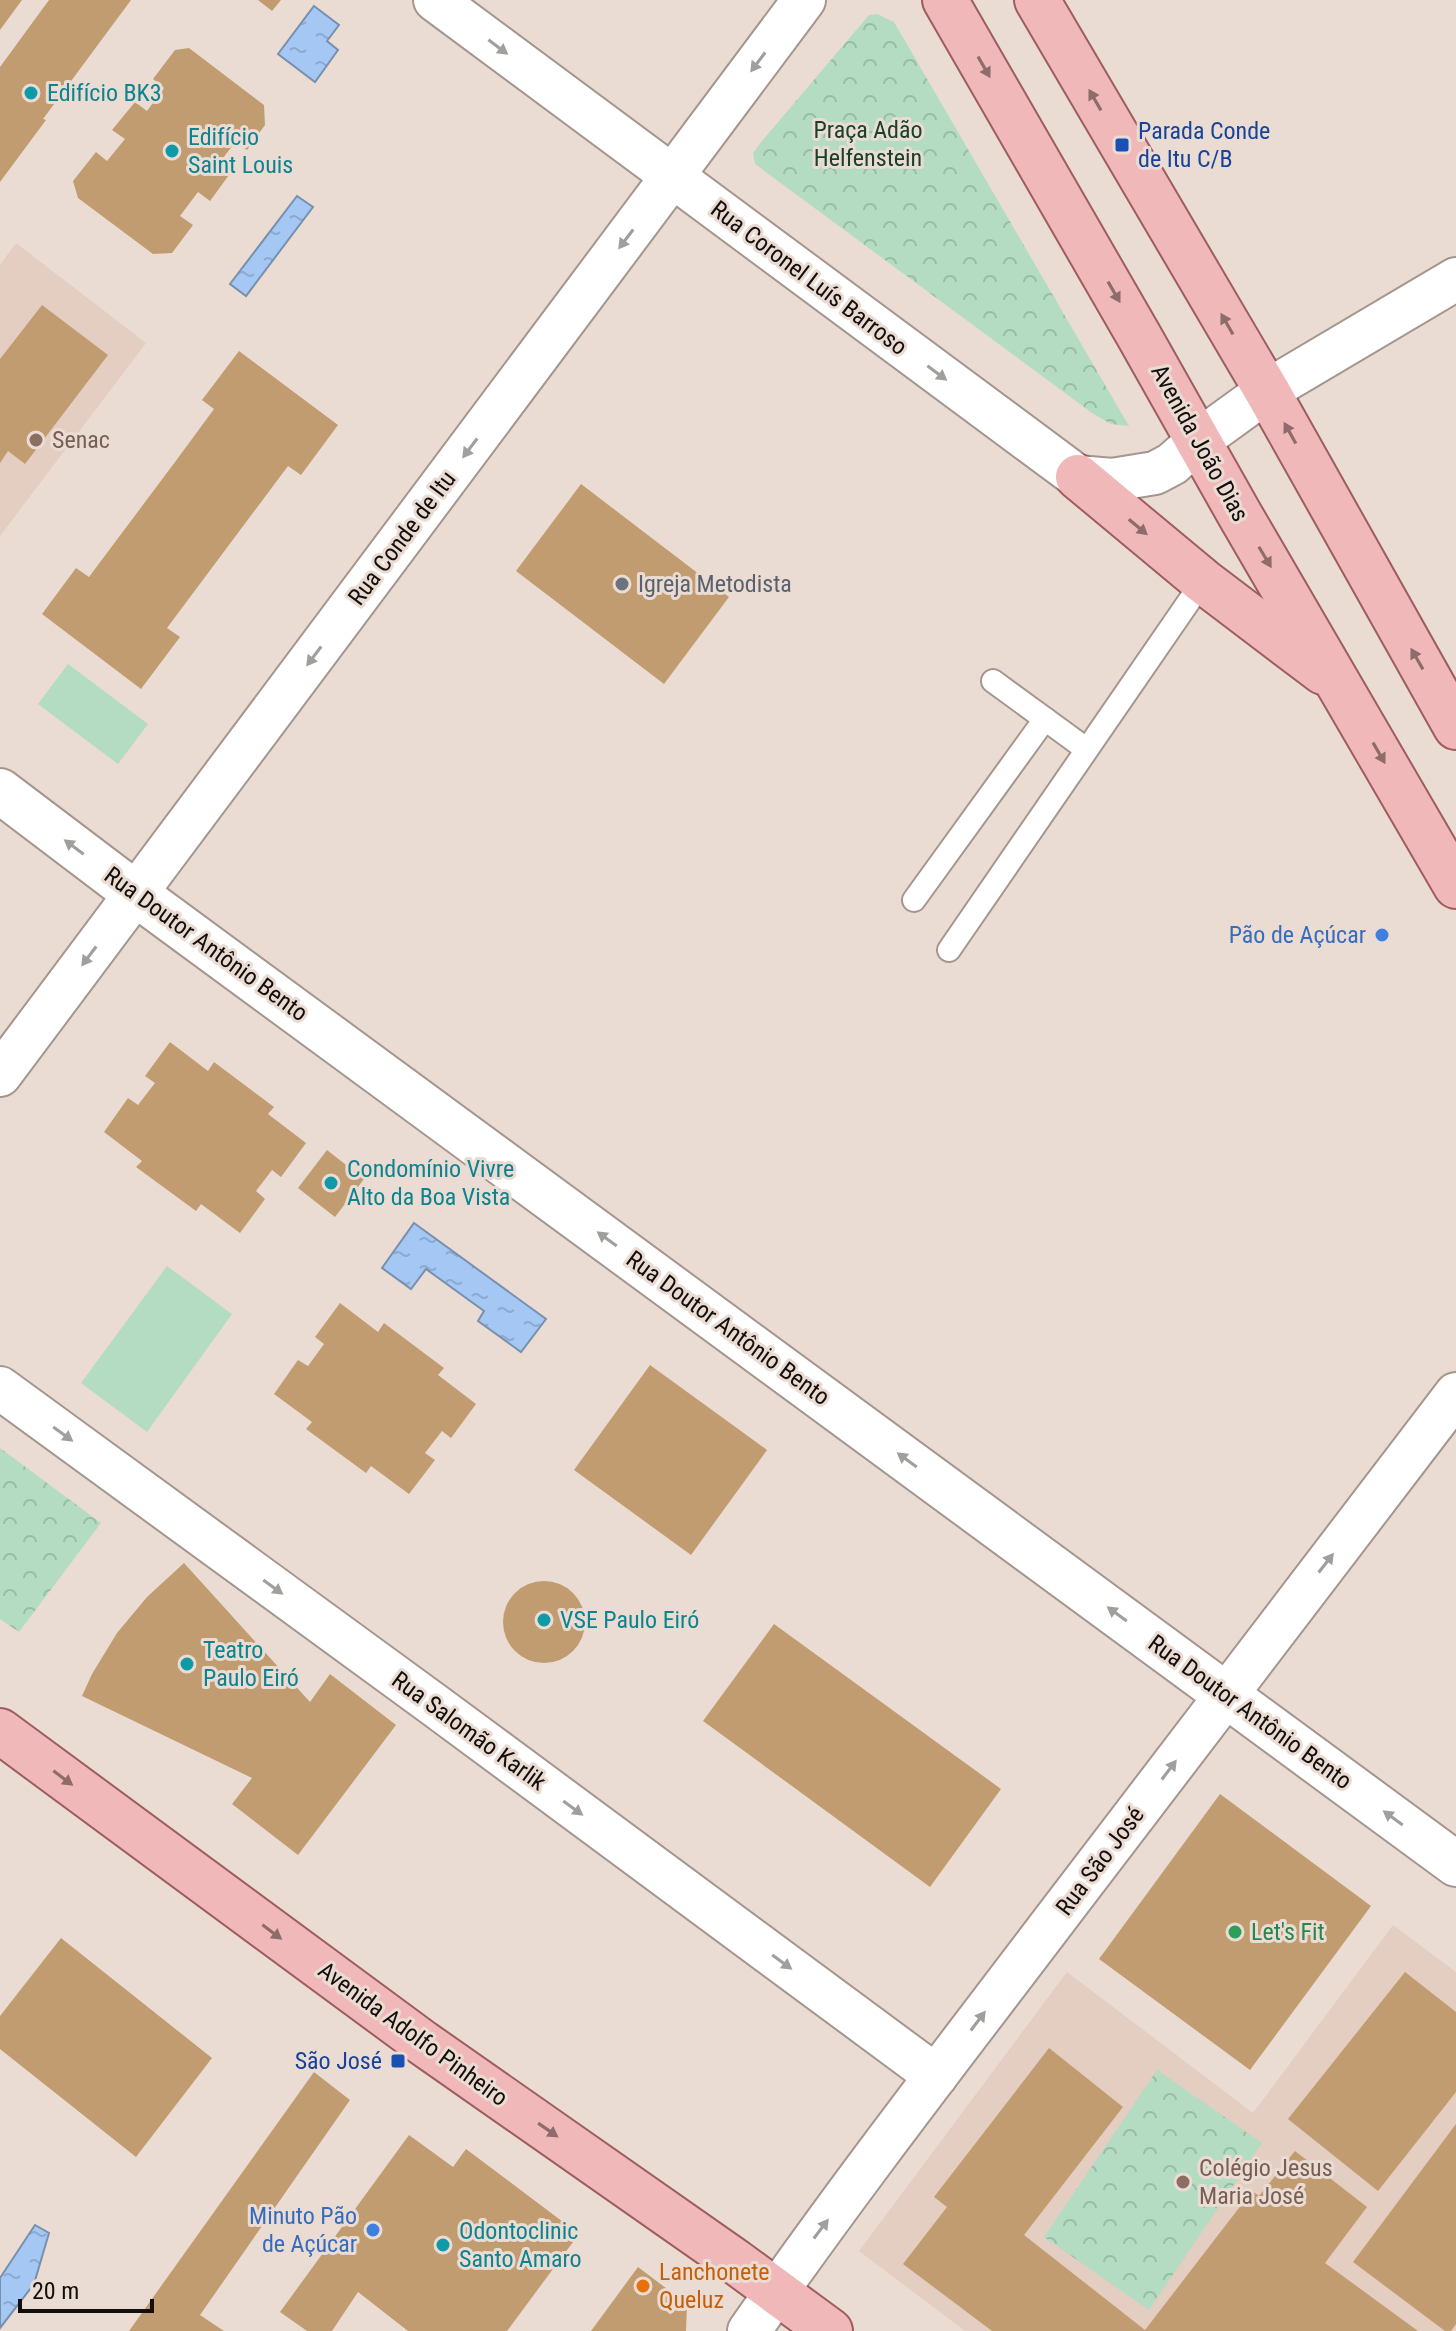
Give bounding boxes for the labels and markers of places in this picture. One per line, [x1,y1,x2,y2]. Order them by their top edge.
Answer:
place label: Edifício BK3 [47,79,162,107]
marker: Edifício BK3 [22,84,40,102]
place label: Parada Conde de Itu C/B [1138,117,1270,173]
place label: Edifício Saint Louis [188,123,293,179]
marker: Parada Conde de Itu C/B [1113,136,1131,154]
marker: Edifício Saint Louis [163,142,181,160]
place label: Senac [52,426,110,454]
marker: Senac [27,431,45,449]
place label: Igreja Metodista [638,570,792,598]
marker: Igreja Metodista [613,575,631,593]
place label: Pão de Açúcar [1229,921,1366,949]
marker: Pão de Açúcar [1373,926,1391,944]
place label: Condomínio Vivre Alto da Boa Vista [347,1155,514,1211]
marker: Condomínio Vivre Alto da Boa Vista [322,1174,340,1192]
place label: VSE Paulo Eiró [560,1606,699,1634]
marker: VSE Paulo Eiró [535,1611,553,1629]
place label: Teatro Paulo Eiró [203,1636,299,1692]
marker: Teatro Paulo Eiró [178,1655,196,1673]
place label: Let's Fit [1251,1918,1325,1946]
marker: Let's Fit [1226,1923,1244,1941]
place label: São José [295,2047,382,2075]
marker: São José [389,2052,407,2070]
place label: Colégio Jesus Maria José [1199,2154,1333,2210]
marker: Colégio Jesus Maria José [1174,2173,1192,2191]
place label: Minuto Pão de Açúcar [249,2202,357,2258]
place label: Odontoclinic Santo Amaro [459,2217,582,2273]
marker: Minuto Pão de Açúcar [364,2221,382,2239]
marker: Odontoclinic Santo Amaro [434,2236,452,2254]
place label: Lanchonete Queluz [659,2258,769,2314]
marker: Lanchonete Queluz [634,2277,652,2295]

